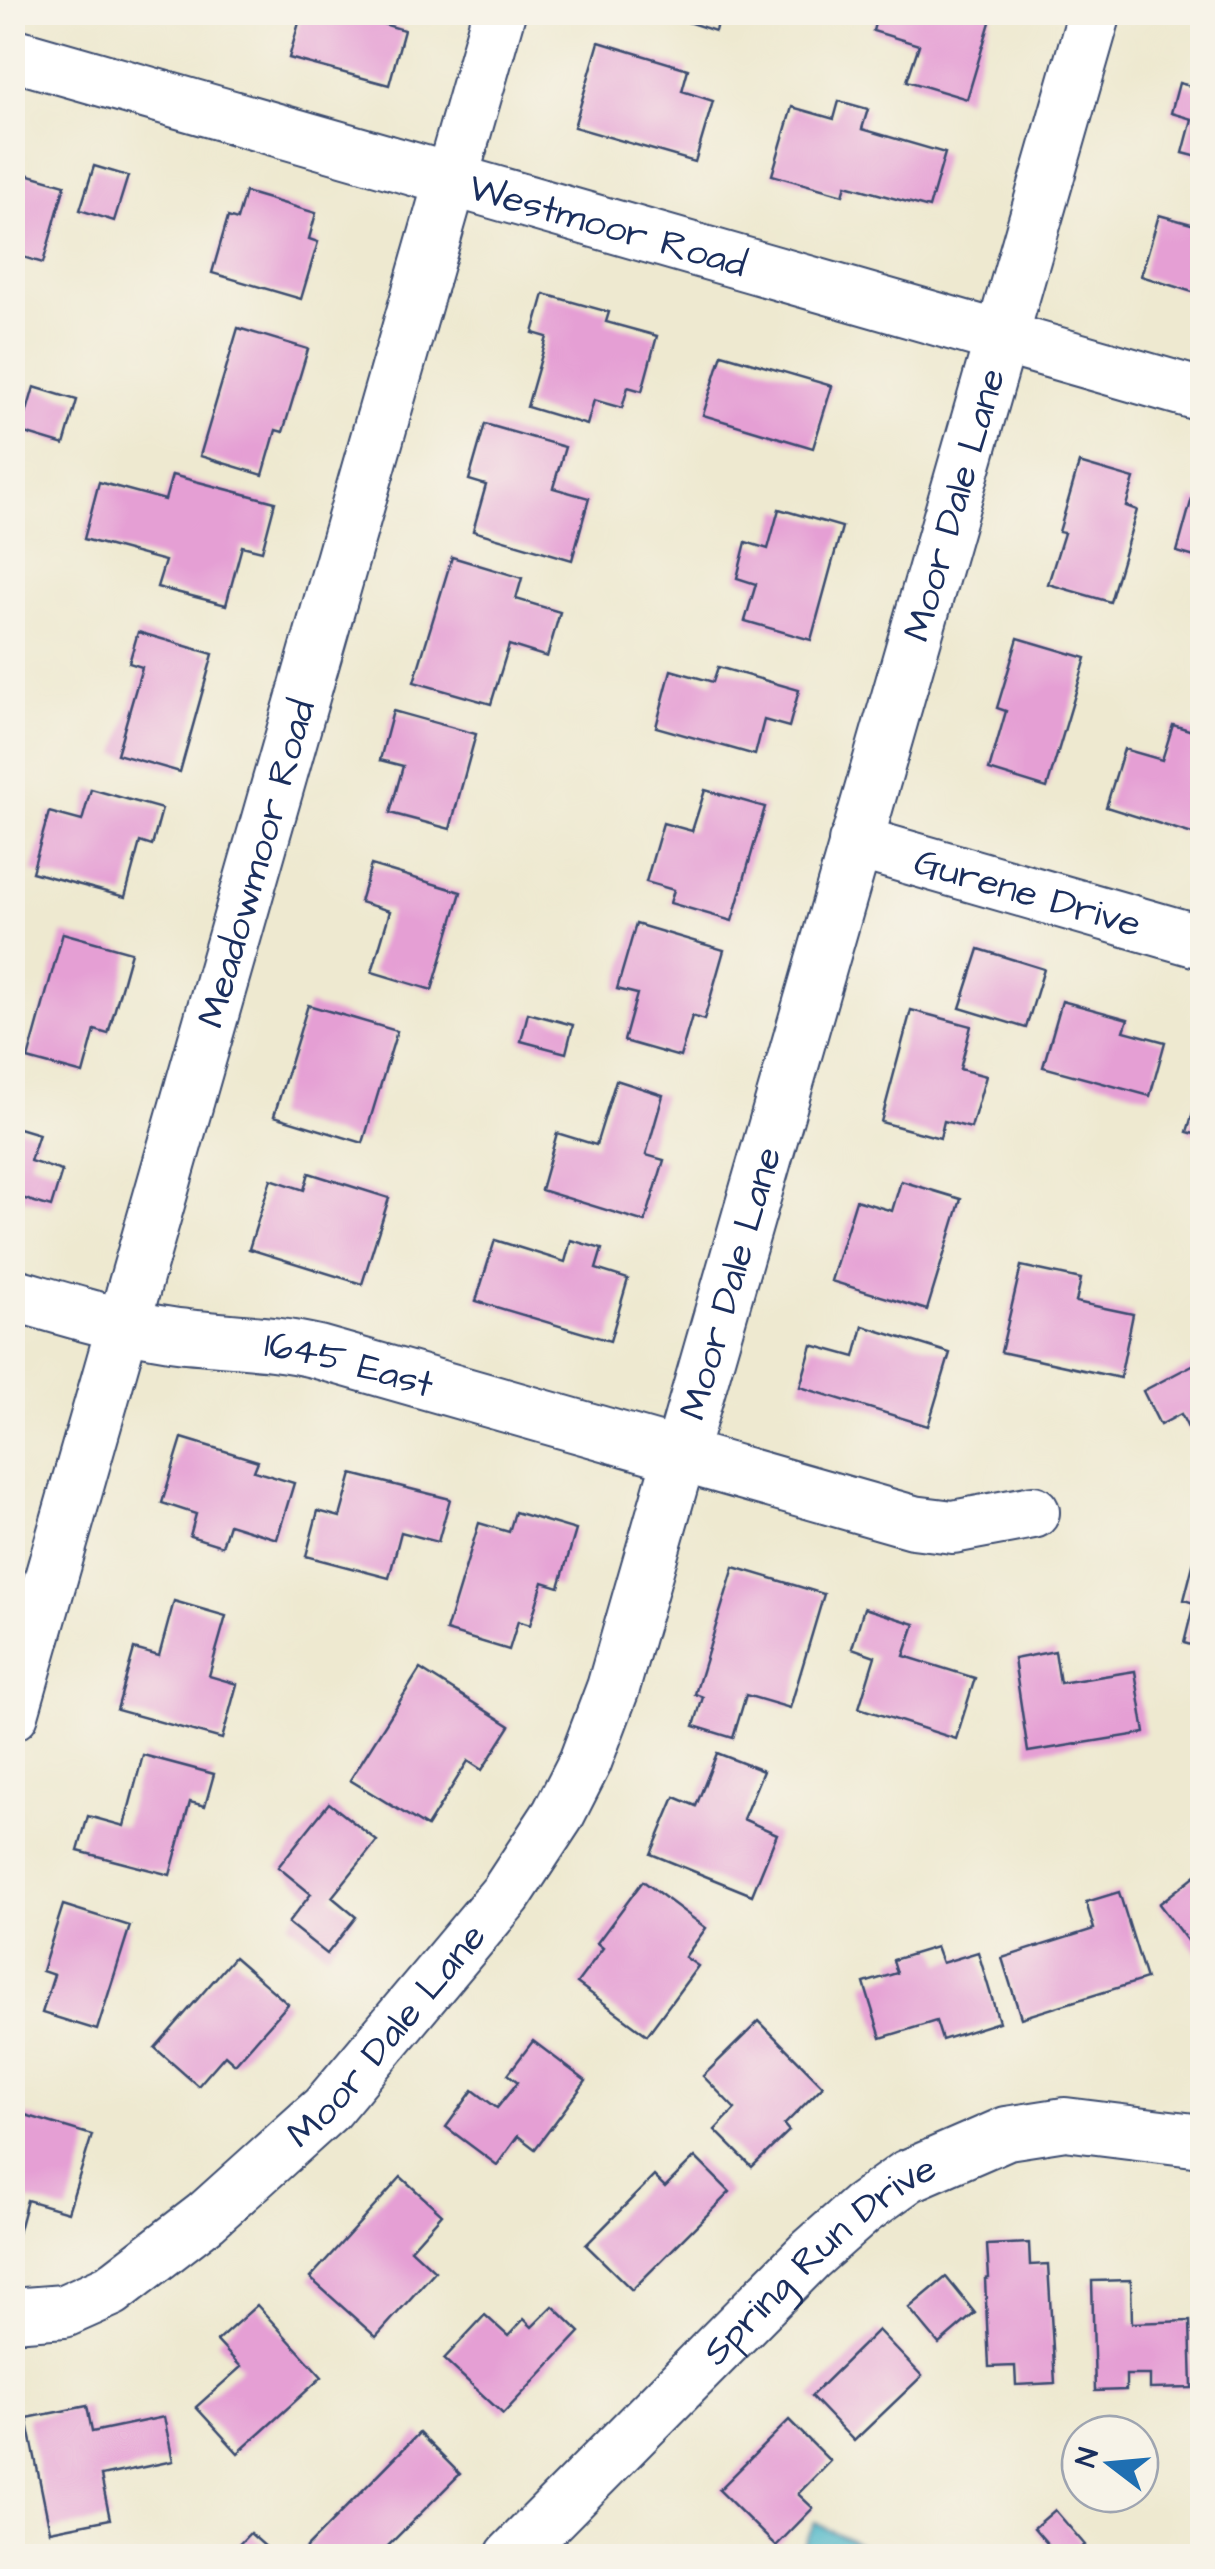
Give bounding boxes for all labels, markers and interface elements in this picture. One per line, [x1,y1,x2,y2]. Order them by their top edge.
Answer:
street label: Westmoor Road [463,162,752,291]
street label: Moor Dale Lane [891,363,1019,647]
street label: Meadowmoor Road [186,694,329,1034]
street label: Gurene Drive [908,836,1147,951]
street label: Moor Dale Lane [668,1141,795,1426]
street label: 1645 East [262,1319,439,1412]
street label: Moor Dale Lane [276,1913,499,2160]
street label: Spring Run Drive [691,2143,944,2378]
north arrow [1060,2414,1160,2514]
text: N [1066,2443,1109,2471]

